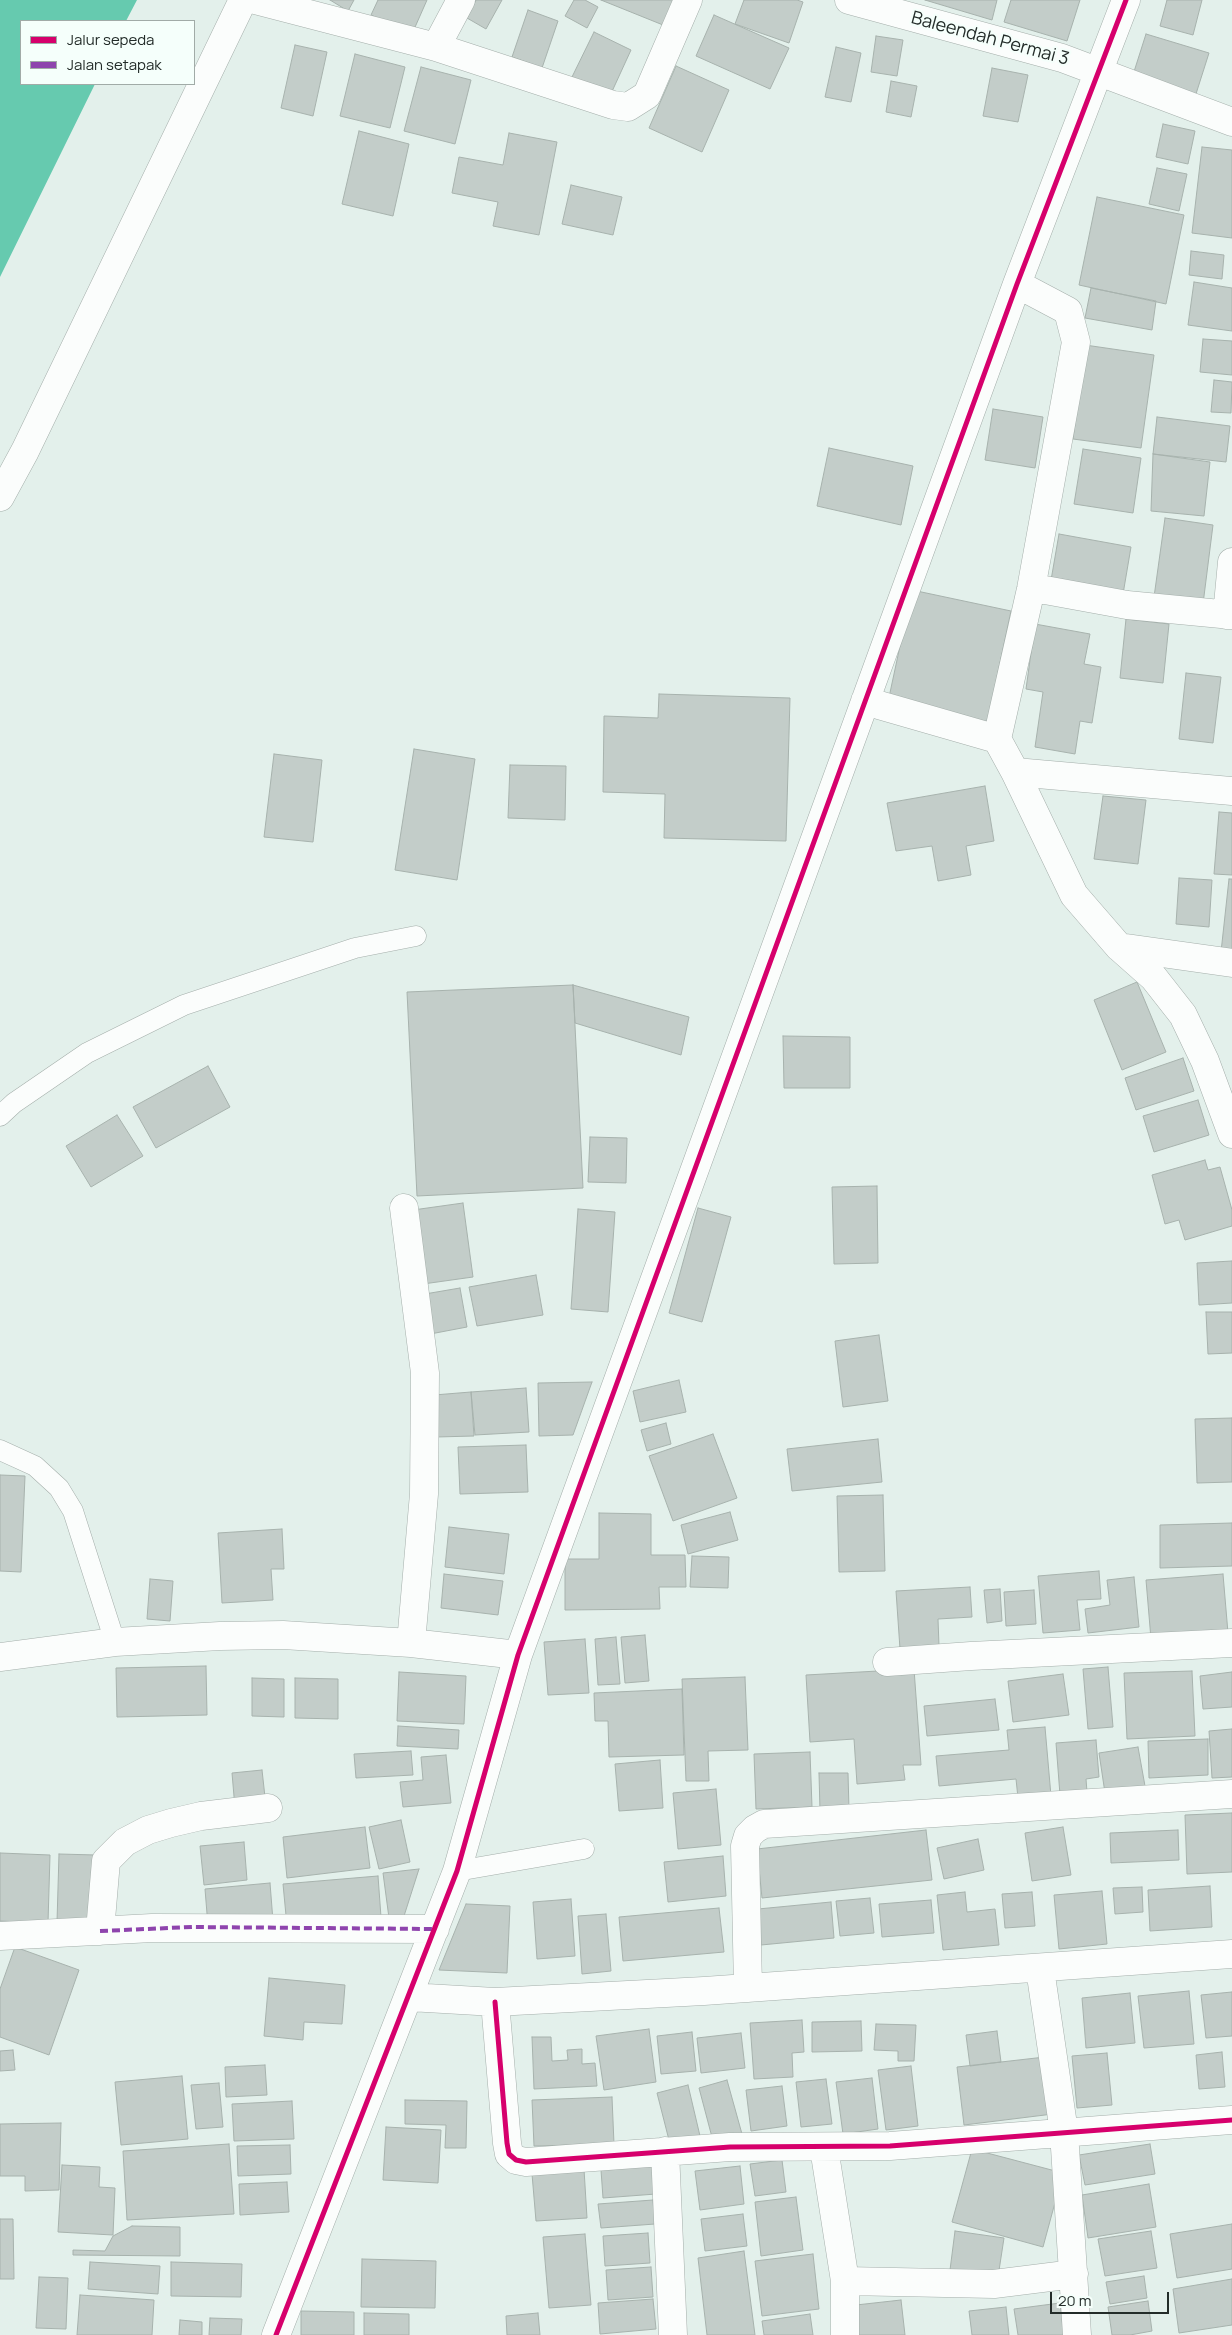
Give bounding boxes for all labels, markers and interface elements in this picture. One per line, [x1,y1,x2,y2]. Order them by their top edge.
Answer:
street label: Baleendah Permai 3 [909,8,1071,70]
legend [20,20,195,85]
text: Jalur sepeda [67,29,154,50]
text: Jalan setapak [67,54,162,75]
scale bar [1052,2282,1171,2314]
text: 20 m [1058,2290,1091,2311]

